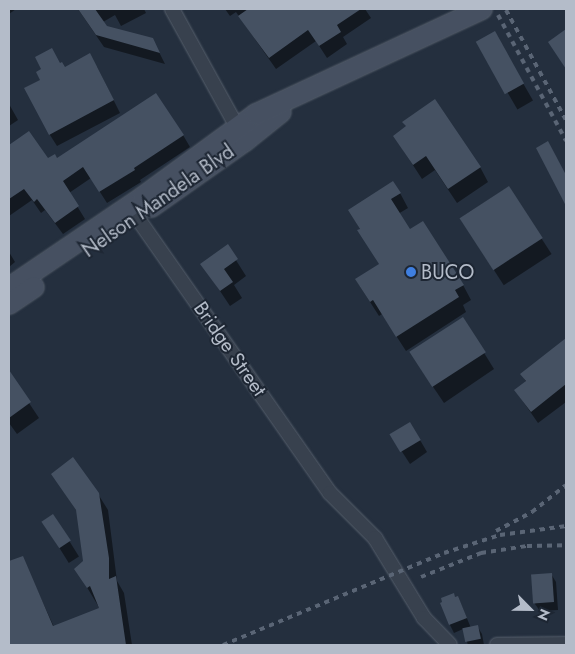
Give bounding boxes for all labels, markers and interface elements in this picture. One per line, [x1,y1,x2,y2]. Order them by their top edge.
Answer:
street label: Nelson Mandela Blvd [77,140,239,262]
place label: BUCO [421,260,474,284]
marker: BUCO [405,266,417,278]
street label: Bridge Street [189,297,271,401]
north arrow [505,584,555,634]
text: N [532,606,555,624]

